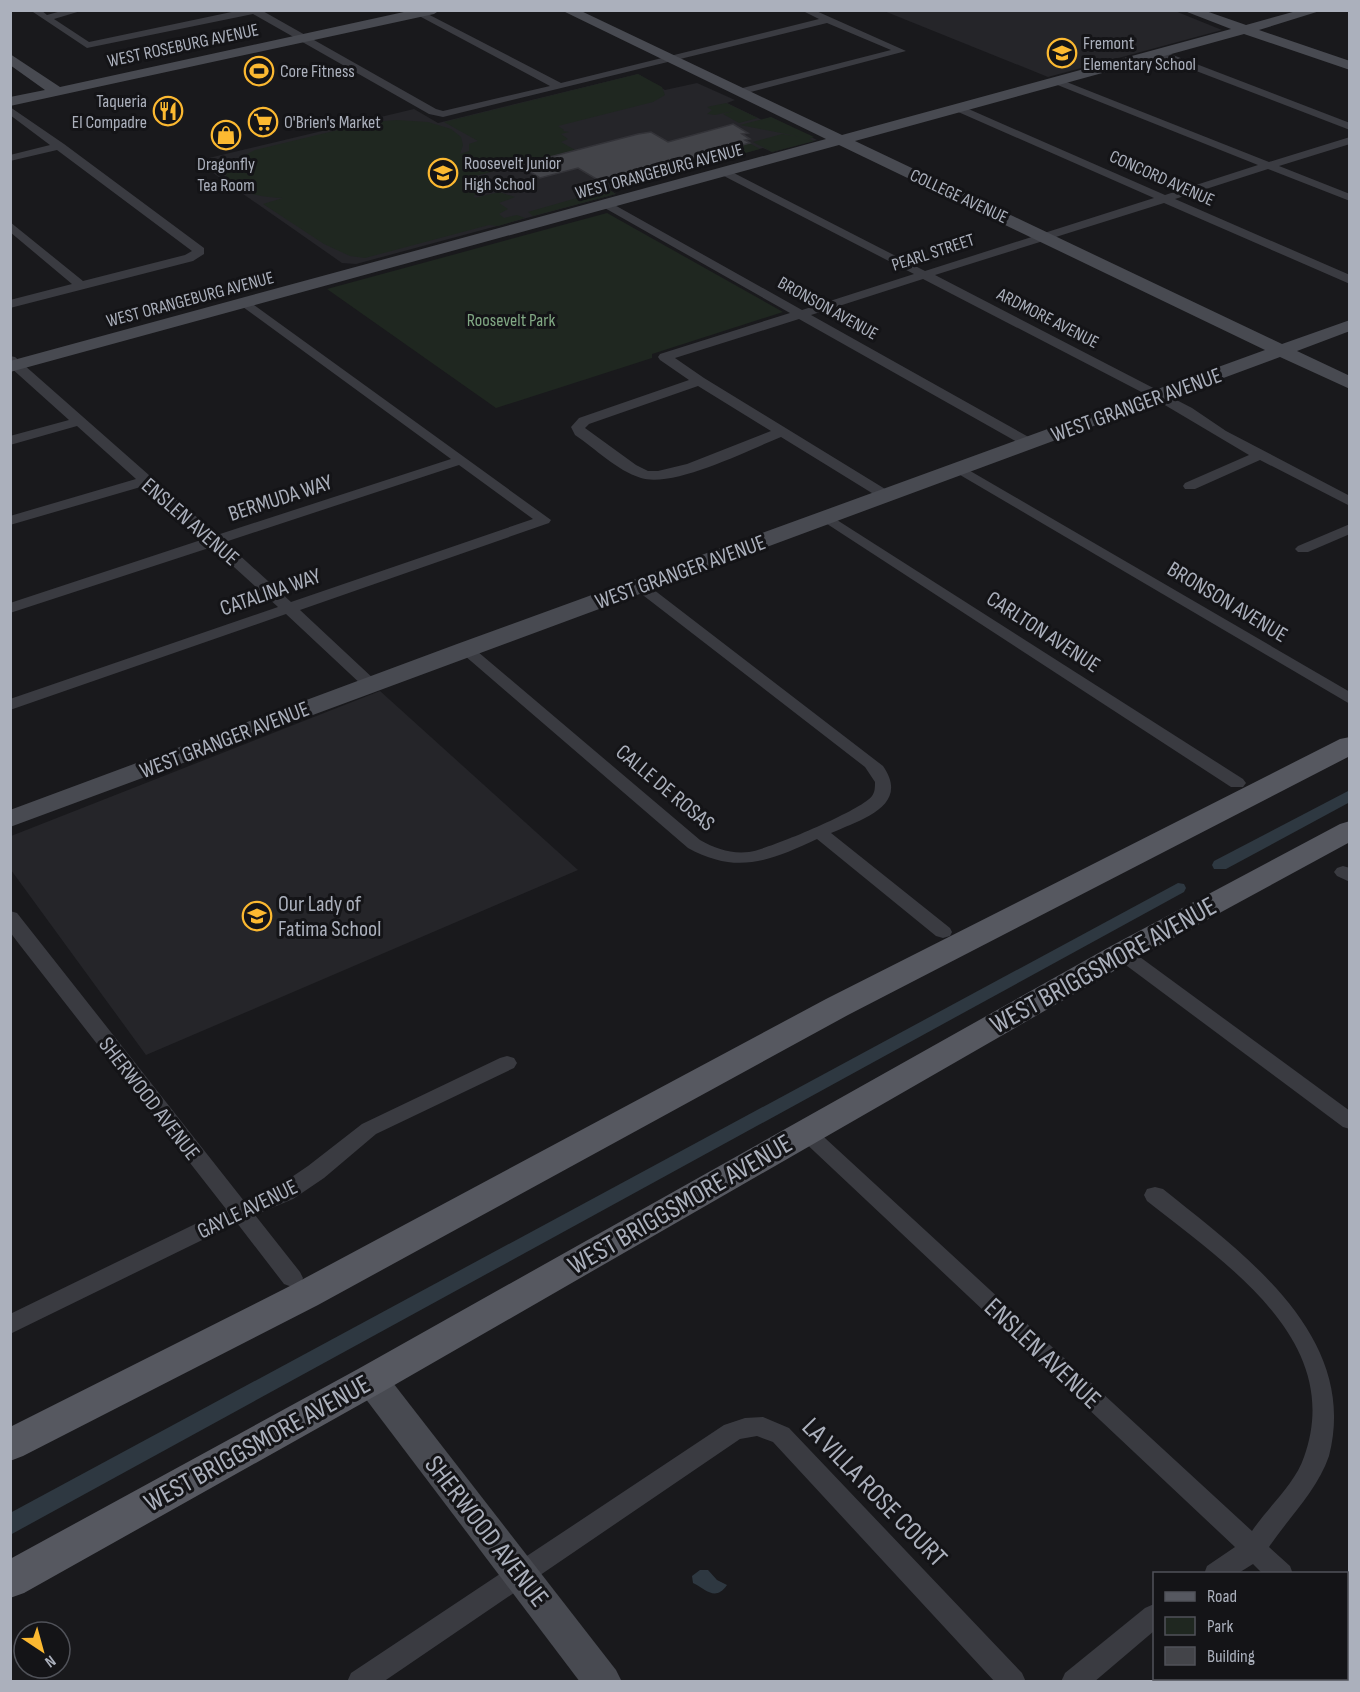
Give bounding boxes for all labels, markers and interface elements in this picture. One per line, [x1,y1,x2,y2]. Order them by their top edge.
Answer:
street label: WEST ROSEBURG AVENUE [106,19,261,72]
place label: Fremont Elementary School [1083,33,1196,75]
school or university icon: Fremont Elementary School [1046,37,1078,69]
sports icon: Core Fitness [243,55,275,87]
place label: Core Fitness [280,61,355,82]
place label: Taqueria El Compadre [72,91,147,133]
restaurant icon: Taqueria El Compadre [152,95,184,127]
supermarket icon: O'Brien's Market [247,106,279,138]
place label: O'Brien's Market [284,112,381,133]
shop icon: Dragonfly Tea Room [210,119,242,151]
street label: WEST ORANGEBURG AVENUE [573,139,745,204]
street label: CONCORD AVENUE [1106,146,1217,211]
place label: Roosevelt Junior High School [464,153,561,195]
place label: Dragonfly Tea Room [197,154,255,196]
school or university icon: Roosevelt Junior High School [427,157,459,189]
street label: COLLEGE AVENUE [907,165,1011,228]
street label: PEARL STREET [889,229,977,276]
street label: WEST ORANGEBURG AVENUE [104,267,276,332]
street label: BRONSON AVENUE [774,272,881,345]
street label: ARDMORE AVENUE [993,283,1102,353]
park label: Roosevelt Park [467,310,555,331]
street label: WEST GRANGER AVENUE [1048,362,1225,449]
street label: BERMUDA WAY [225,469,336,528]
street label: ENSLEN AVENUE [136,472,244,572]
street label: WEST GRANGER AVENUE [592,529,769,616]
street label: BRONSON AVENUE [1162,556,1292,649]
street label: CATALINA WAY [217,563,324,622]
street label: CARLTON AVENUE [981,586,1105,679]
street label: WEST GRANGER AVENUE [136,696,313,785]
street label: CALLE DE ROSAS [610,739,720,837]
street label: WEST BRIGGSMORE AVENUE [985,890,1222,1041]
place label: Our Lady of Fatima School [278,891,381,943]
school or university icon: Our Lady of Fatima School [241,900,273,932]
street label: SHERWOOD AVENUE [92,1032,205,1166]
street label: WEST BRIGGSMORE AVENUE [563,1128,798,1282]
street label: GAYLE AVENUE [193,1173,302,1245]
street label: ENSLEN AVENUE [977,1292,1107,1416]
street label: WEST BRIGGSMORE AVENUE [139,1368,376,1519]
street label: LA VILLA ROSE COURT [795,1411,954,1574]
street label: SHERWOOD AVENUE [417,1450,555,1613]
legend [1153,1572,1348,1680]
text: Road [1207,1586,1237,1607]
text: Park [1207,1616,1233,1637]
north arrow [12,1620,72,1680]
text: Building [1207,1646,1255,1667]
text: N [41,1651,59,1671]

